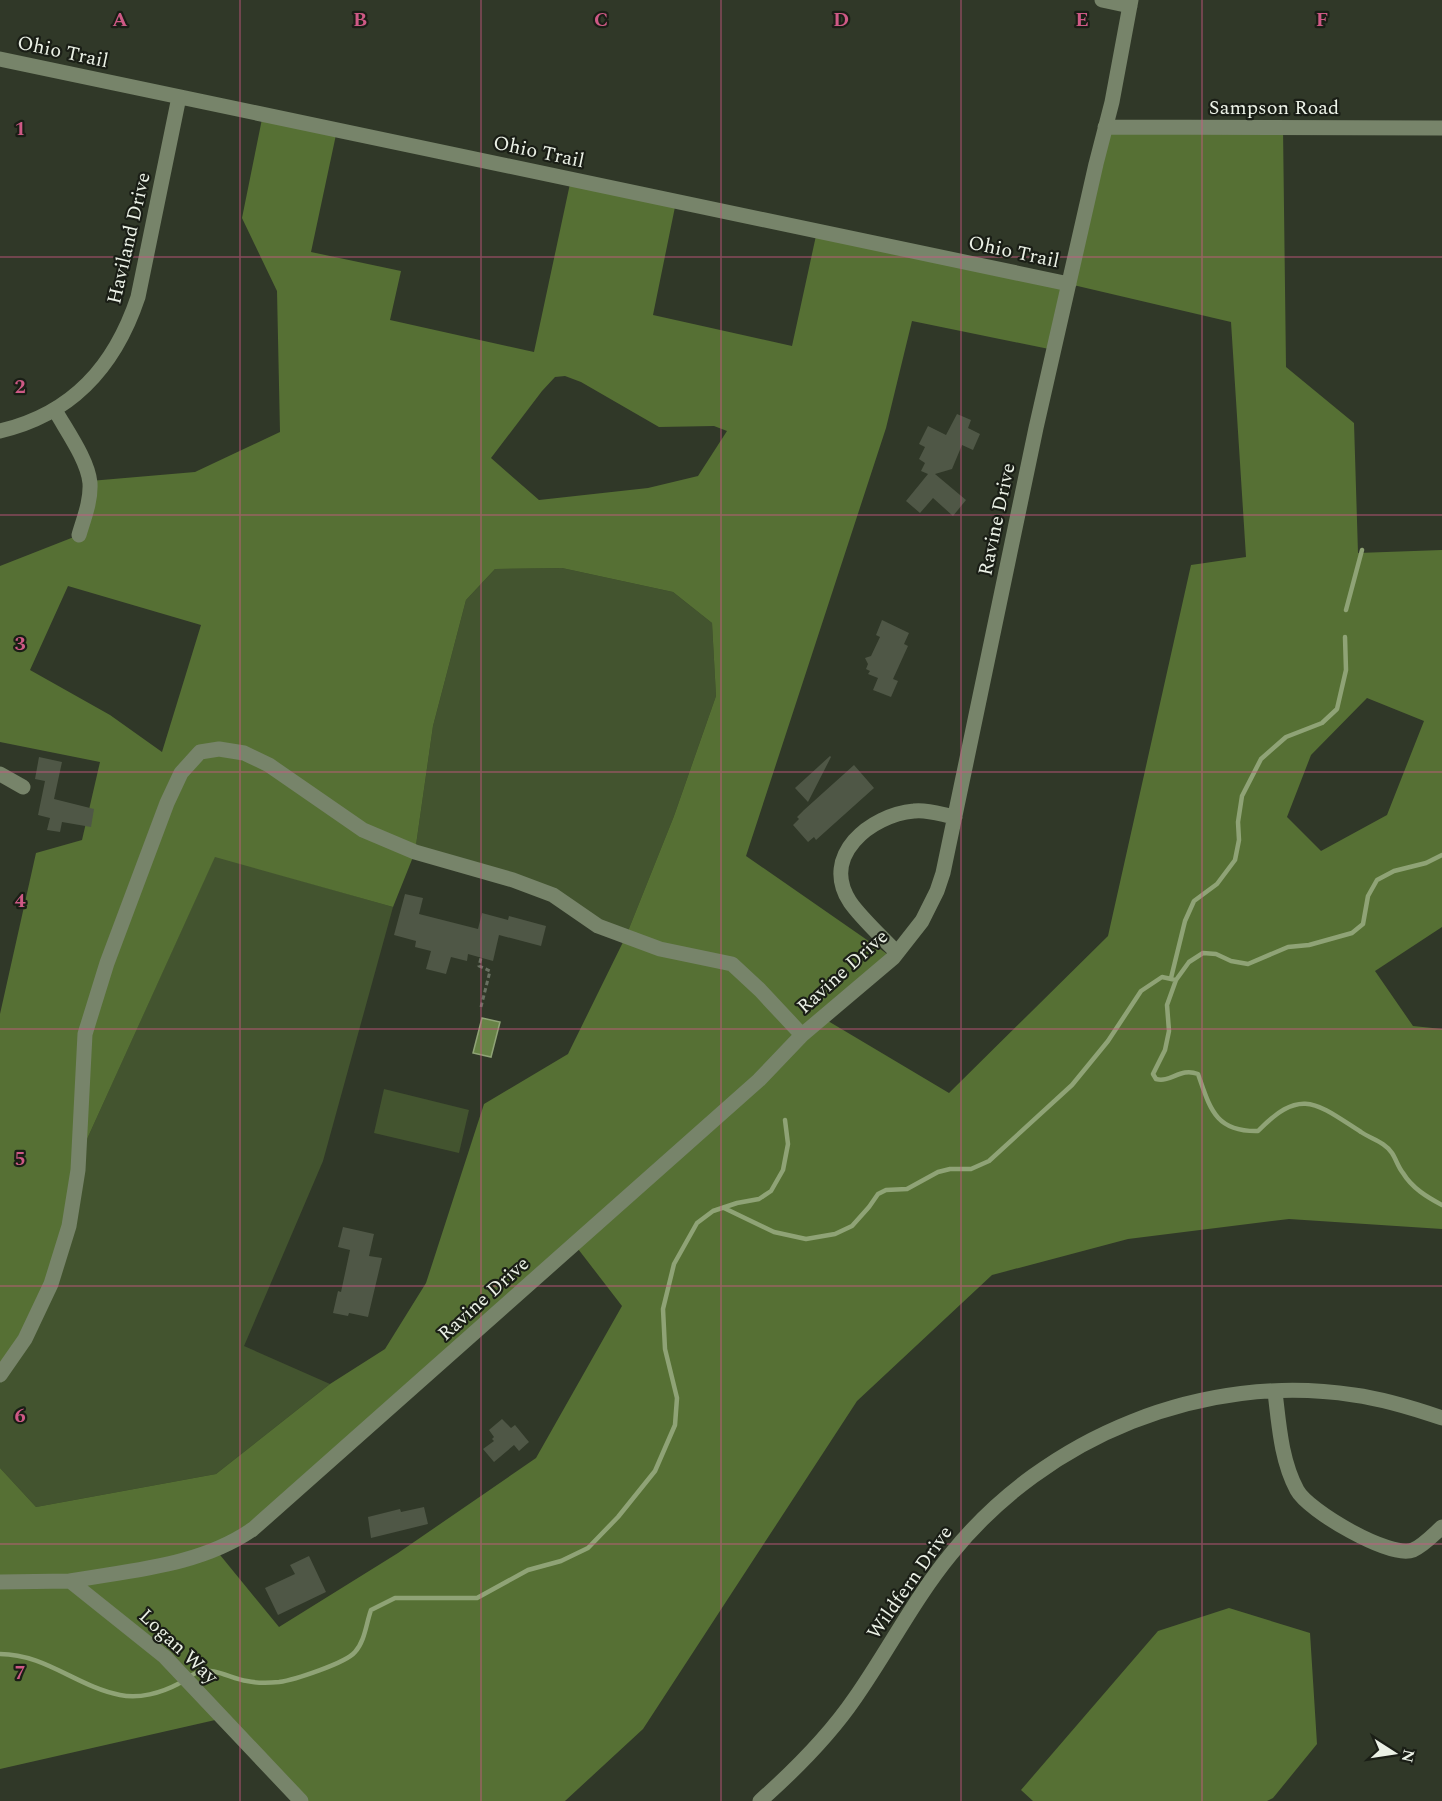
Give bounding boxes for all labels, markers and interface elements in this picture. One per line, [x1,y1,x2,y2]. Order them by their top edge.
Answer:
text: A [112,5,128,35]
text: B [353,5,367,35]
text: C [594,5,608,35]
text: D [833,5,849,35]
text: E [1075,5,1089,35]
text: F [1316,5,1328,35]
street label: Ohio Trail [14,28,111,76]
street label: Sampson Road [1209,93,1339,123]
text: 1 [14,114,26,144]
street label: Ohio Trail [490,128,587,176]
street label: Haviland Drive [99,169,159,307]
street label: Ohio Trail [965,228,1062,276]
text: 2 [14,372,26,402]
street label: Ravine Drive [970,460,1024,578]
text: 3 [14,629,26,659]
text: 4 [14,886,26,916]
street label: Ravine Drive [790,922,895,1021]
text: 5 [14,1144,26,1174]
street label: Ravine Drive [431,1249,536,1348]
text: 6 [14,1401,26,1431]
street label: Wildfern Drive [859,1520,960,1646]
street label: Logan Way [132,1602,226,1692]
text: 7 [14,1658,26,1688]
north arrow [1364,1723,1424,1783]
text: N [1395,1747,1421,1765]

